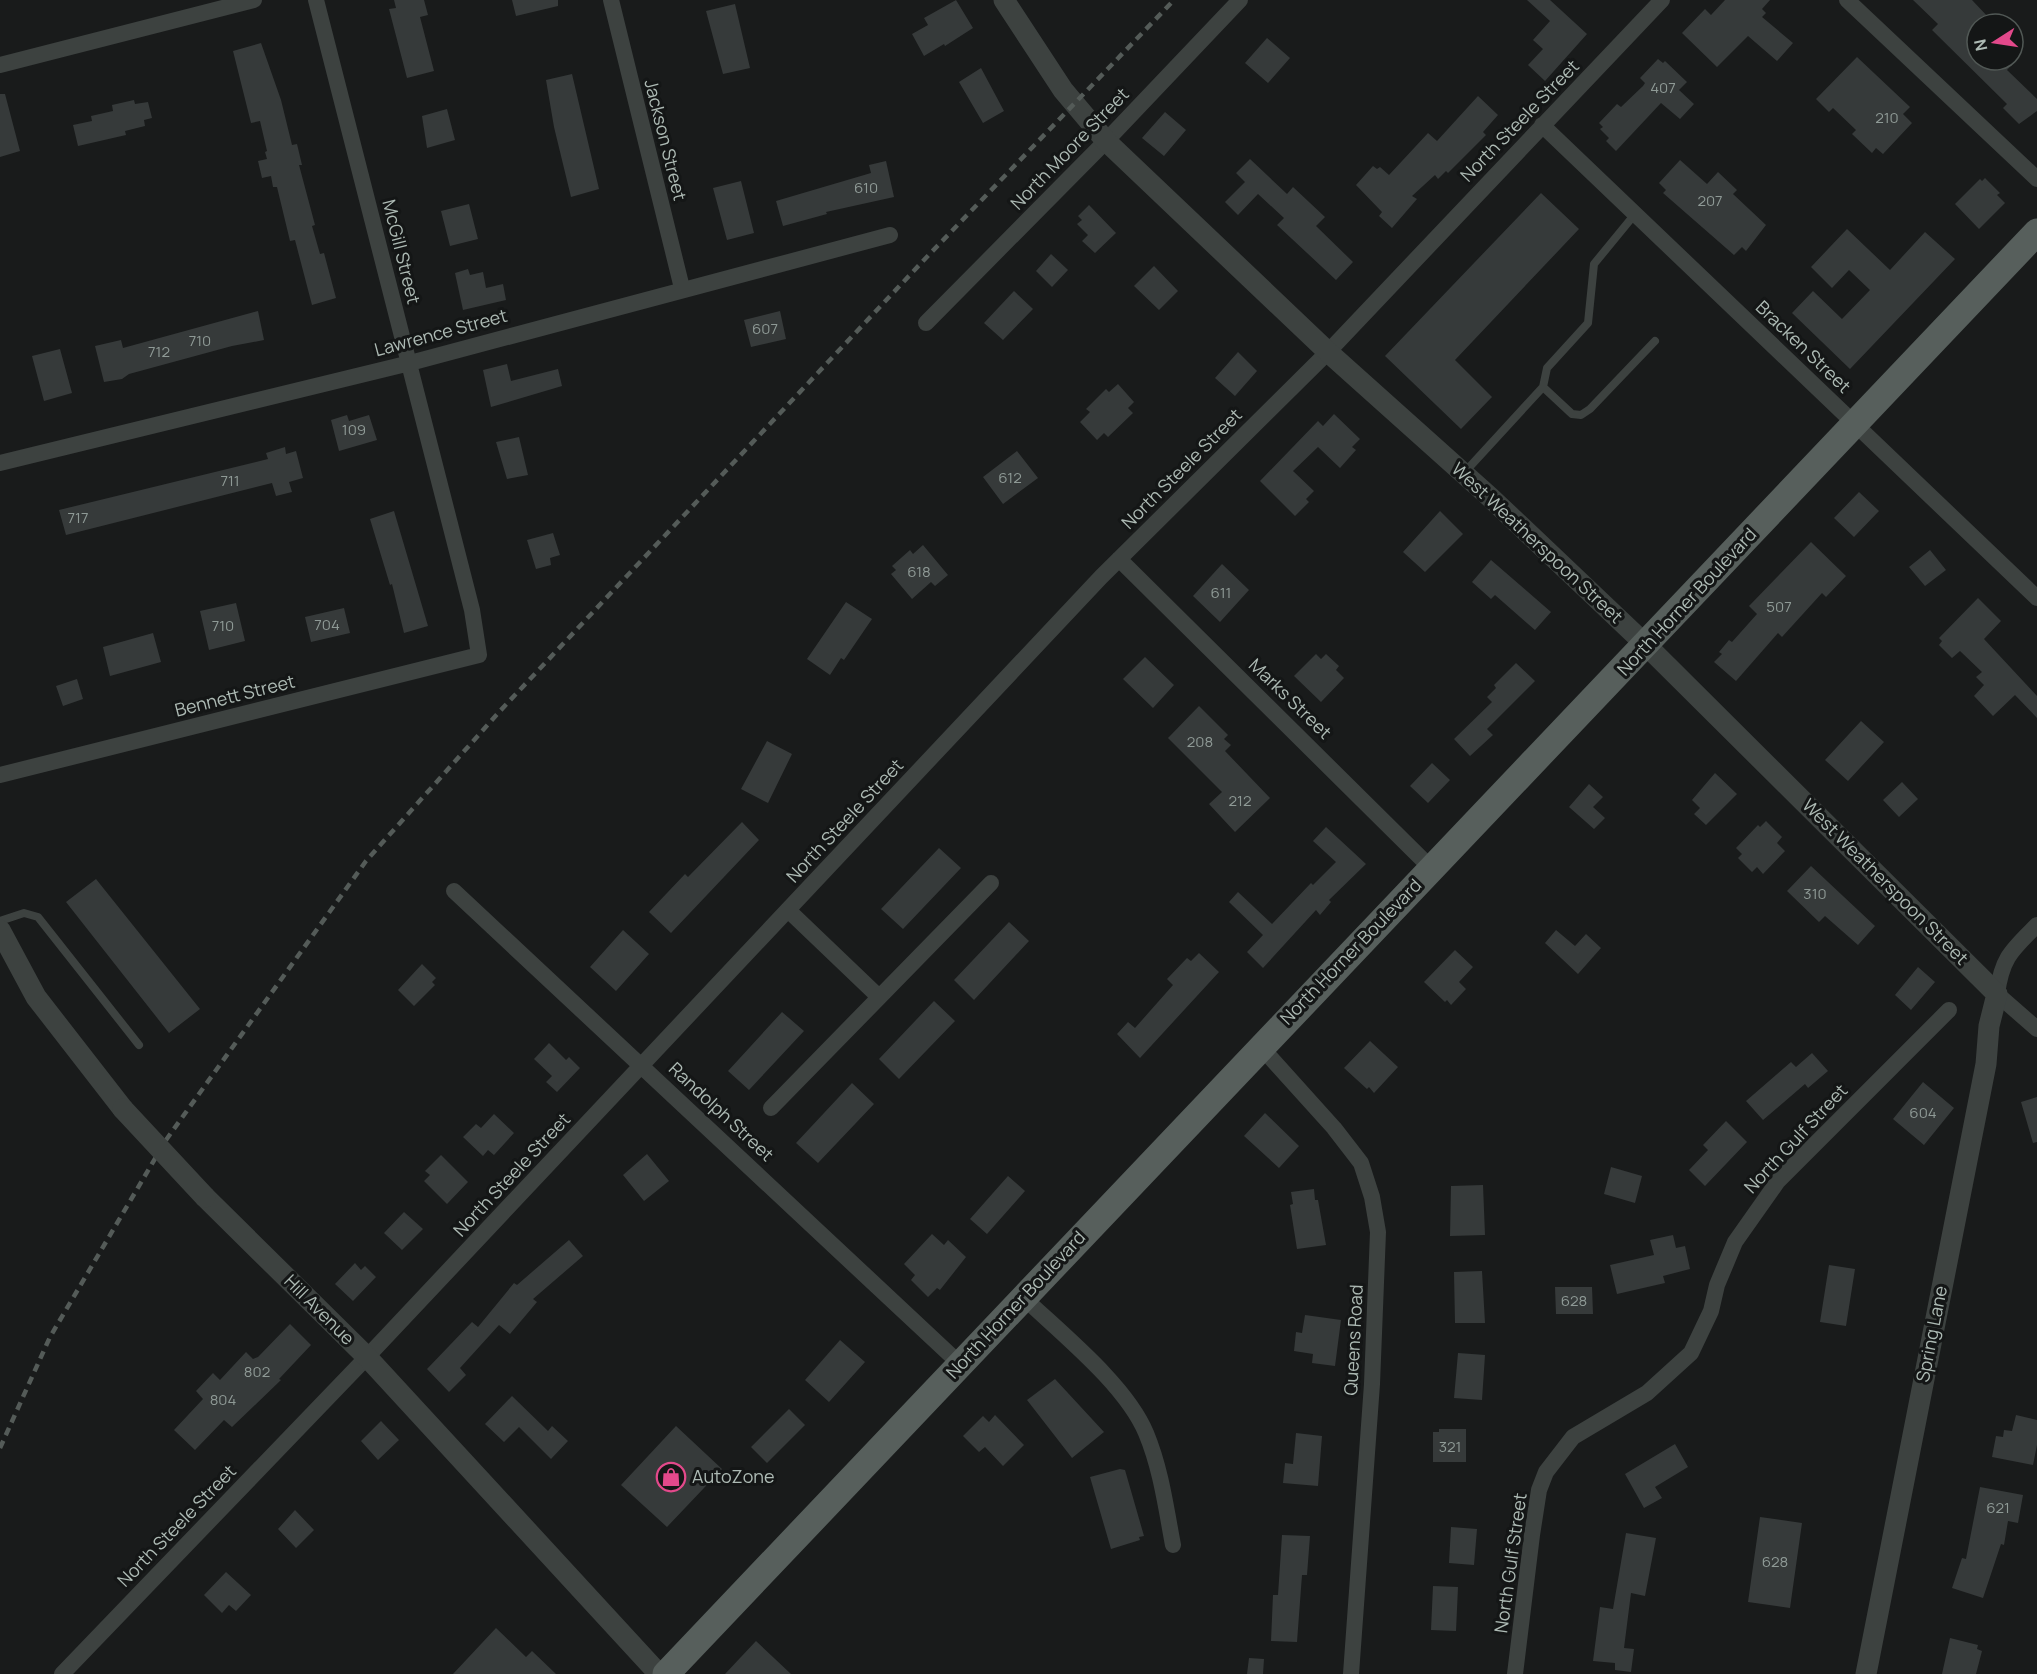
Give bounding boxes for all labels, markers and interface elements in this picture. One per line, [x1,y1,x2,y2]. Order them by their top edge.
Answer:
north arrow [1965,12,2025,72]
text: N [1968,37,1992,53]
street label: North Steele Street [1455,54,1584,187]
street label: Jackson Street [639,77,693,203]
house number: 407 [1650,77,1676,98]
street label: North Moore Street [1005,82,1134,214]
house number: 210 [1875,107,1899,128]
house number: 610 [854,177,878,198]
house number: 207 [1697,190,1723,211]
street label: McGill Street [377,197,427,307]
street label: Bracken Street [1751,295,1856,398]
street label: Lawrence Street [372,303,510,361]
house number: 607 [752,318,778,339]
house number: 710 [189,330,211,351]
house number: 712 [148,341,170,362]
street label: North Steele Street [1116,403,1247,534]
house number: 109 [342,419,366,440]
street label: West Weatherspoon Street [1447,457,1628,628]
house number: 612 [998,467,1022,488]
house number: 711 [220,470,240,491]
house number: 717 [68,507,88,528]
street label: North Horner Boulevard [1611,522,1761,680]
house number: 618 [907,561,931,582]
house number: 611 [1211,582,1231,603]
house number: 507 [1766,596,1792,617]
house number: 704 [314,614,340,635]
house number: 710 [212,615,234,636]
street label: Marks Street [1244,653,1337,744]
street label: Bennett Street [172,669,297,722]
house number: 208 [1187,731,1213,752]
street label: North Steele Street [781,753,908,887]
house number: 212 [1229,790,1251,811]
street label: West Weatherspoon Street [1797,793,1974,970]
street label: North Horner Boulevard [1274,873,1426,1029]
house number: 310 [1803,883,1827,904]
street label: Randolph Street [664,1056,779,1166]
street label: North Gulf Street [1738,1078,1852,1198]
house number: 604 [1909,1102,1937,1123]
street label: North Steele Street [448,1107,575,1241]
street label: North Horner Boulevard [940,1225,1090,1383]
street label: Hill Avenue [279,1269,360,1350]
street label: Queens Road [1338,1284,1368,1396]
street label: Spring Lane [1910,1284,1952,1384]
house number: 628 [1561,1290,1587,1311]
house number: 802 [244,1361,270,1382]
house number: 804 [210,1389,237,1410]
house number: 321 [1439,1436,1461,1457]
street label: North Steele Street [112,1459,241,1592]
shop icon: AutoZone [655,1461,687,1493]
place label: AutoZone [692,1464,774,1488]
street label: North Gulf Street [1488,1491,1532,1635]
house number: 621 [1986,1497,2010,1518]
house number: 628 [1762,1551,1788,1572]

